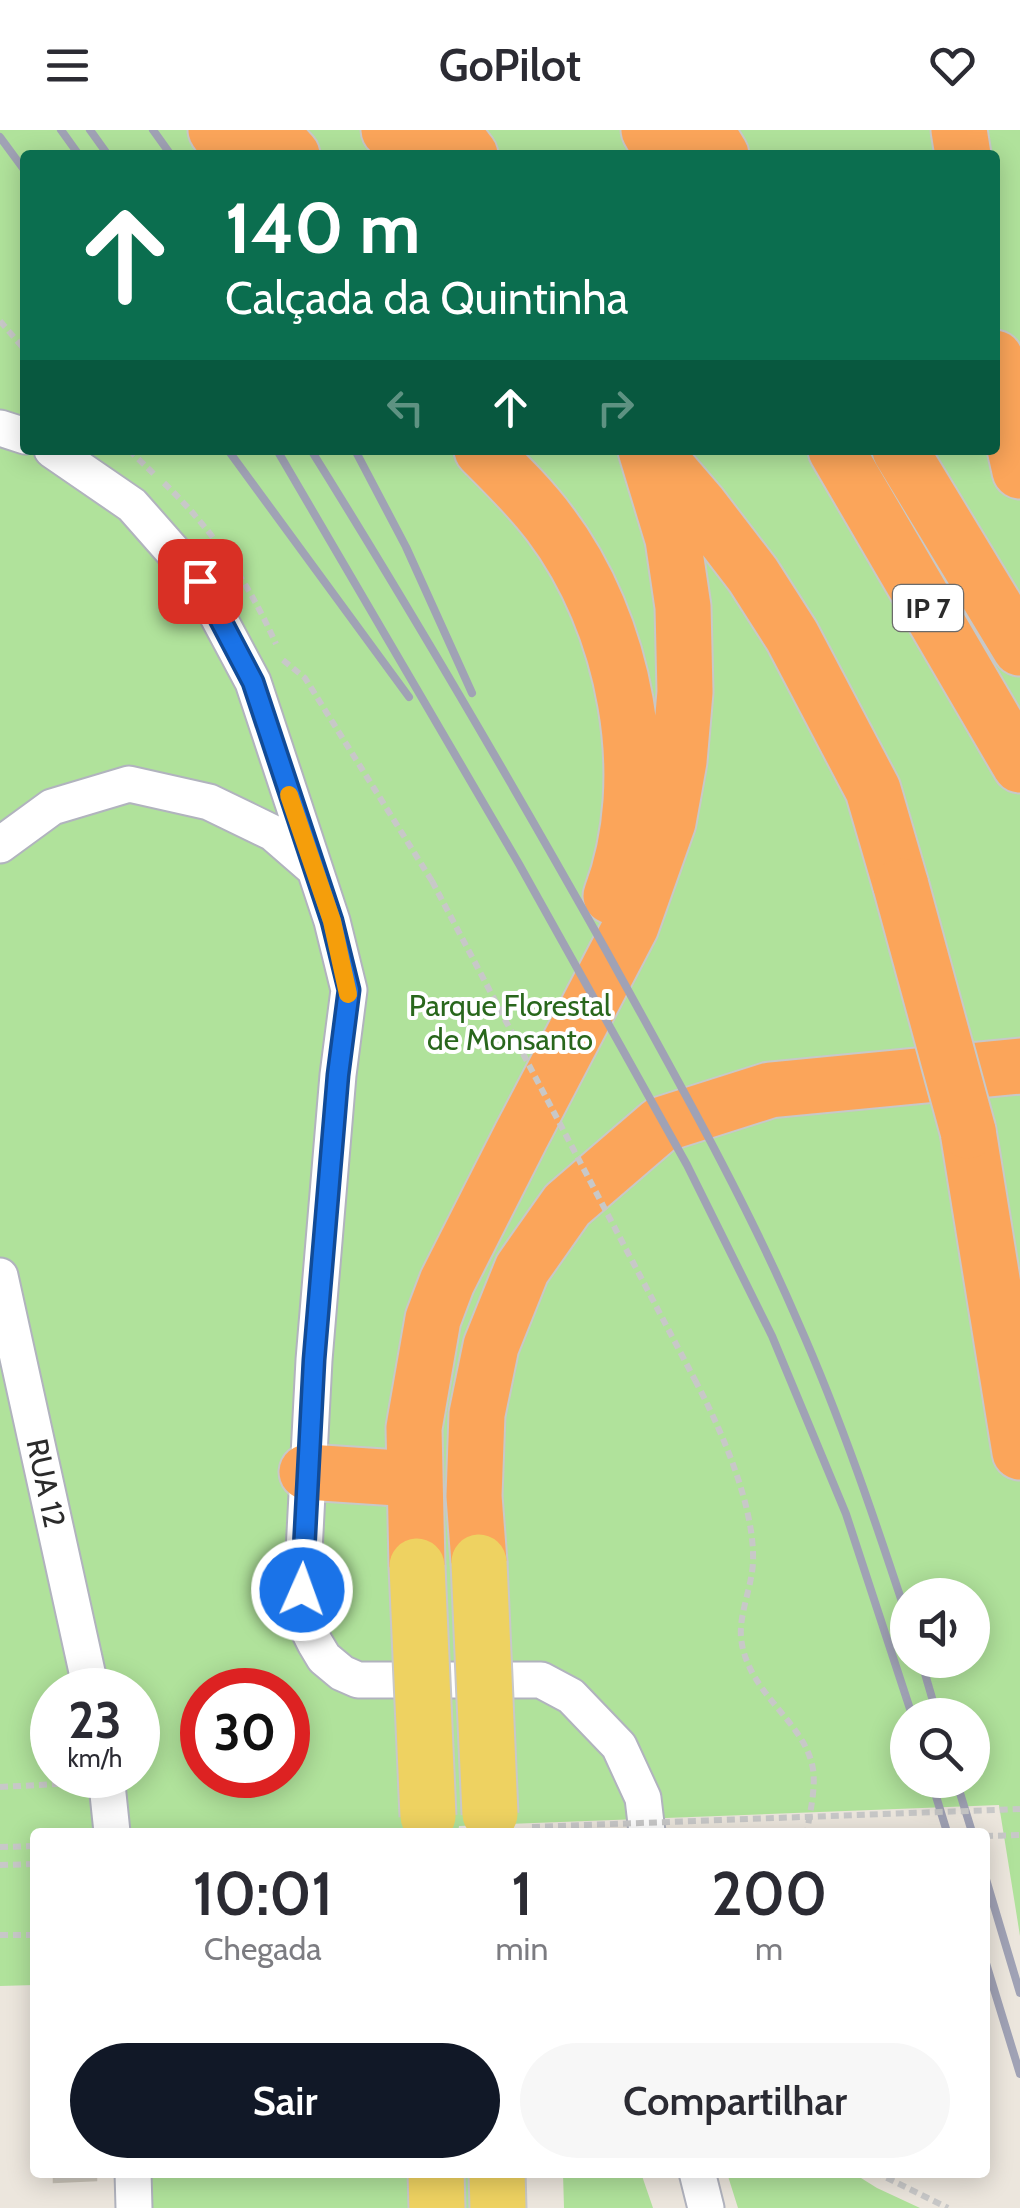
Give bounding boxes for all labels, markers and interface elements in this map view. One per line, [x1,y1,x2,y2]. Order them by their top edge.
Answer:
icon: menu [40,38,95,93]
text: GoPilot [439,38,581,92]
icon: heart [925,38,980,93]
text: 140 m [225,185,420,271]
icon: ahead [60,190,190,320]
text: Calçada da Quintinha [225,271,628,325]
icon: left [378,380,433,435]
icon: ahead [483,380,538,435]
icon: right [588,380,643,435]
pin [158,539,243,624]
icon: arrive [173,554,228,609]
road number: IP 7 [893,585,963,631]
park label: Parque Florestal de Monsanto [409,987,611,1058]
street label: RUA 12 [19,1435,73,1531]
position arrow [250,1538,354,1642]
map controls [890,1578,990,1798]
button: sound [890,1578,990,1678]
speed limit sign: 30 [180,1668,310,1798]
text: 23 [68,1690,122,1751]
button: search [890,1698,990,1798]
text: km/h [68,1743,122,1773]
text: 10:01 [193,1857,333,1930]
text: 1 [511,1857,533,1930]
text: 200 [711,1857,827,1930]
text: Chegada [204,1929,322,1968]
text: min [496,1929,548,1968]
text: m [755,1929,783,1968]
button: Sair [70,2043,500,2158]
button: Compartilhar [520,2043,950,2158]

